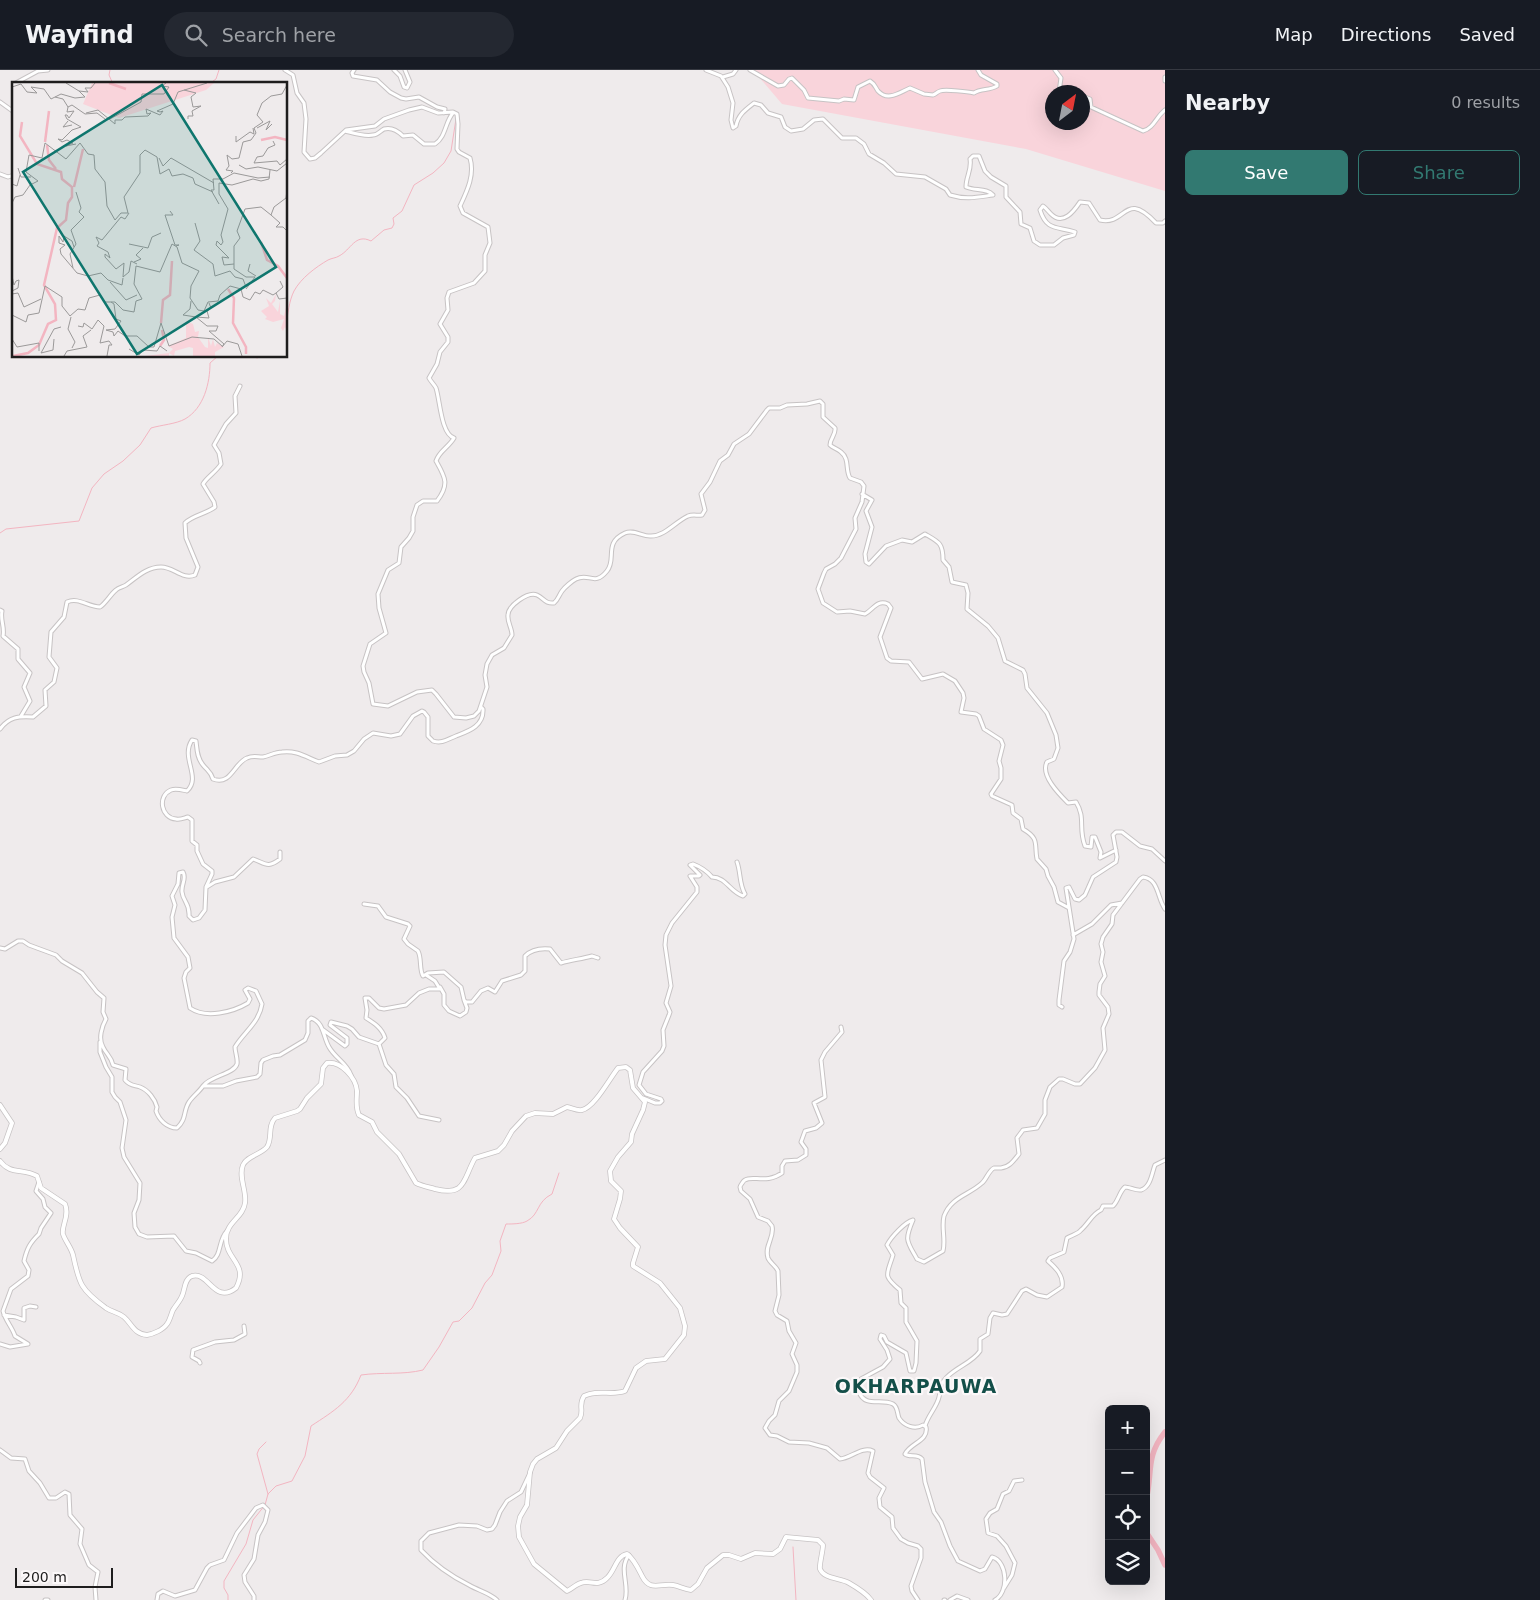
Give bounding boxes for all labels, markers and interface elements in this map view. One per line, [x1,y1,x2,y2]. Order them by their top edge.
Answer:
search box [164,12,514,57]
text: Wayfind [25,21,134,49]
icon: search [182,21,210,49]
text: Search here [222,24,336,46]
text: Map [1275,24,1313,45]
text: Directions [1341,24,1431,45]
text: Saved [1459,24,1515,45]
inset map [12,82,288,358]
north arrow [1045,85,1090,130]
text: Nearby [1185,91,1270,115]
text: 0 results [1451,93,1520,112]
button: Save [1185,150,1348,195]
button: Share [1358,150,1520,195]
district label: OKHARPAUWA [835,1375,997,1397]
map controls [1105,1405,1150,1585]
button: + [1105,1405,1150,1450]
button: − [1105,1450,1150,1495]
button: locate [1105,1495,1150,1540]
button: layers [1105,1540,1150,1585]
scale bar [15,1565,112,1588]
text: 200 m [22,1569,67,1585]

